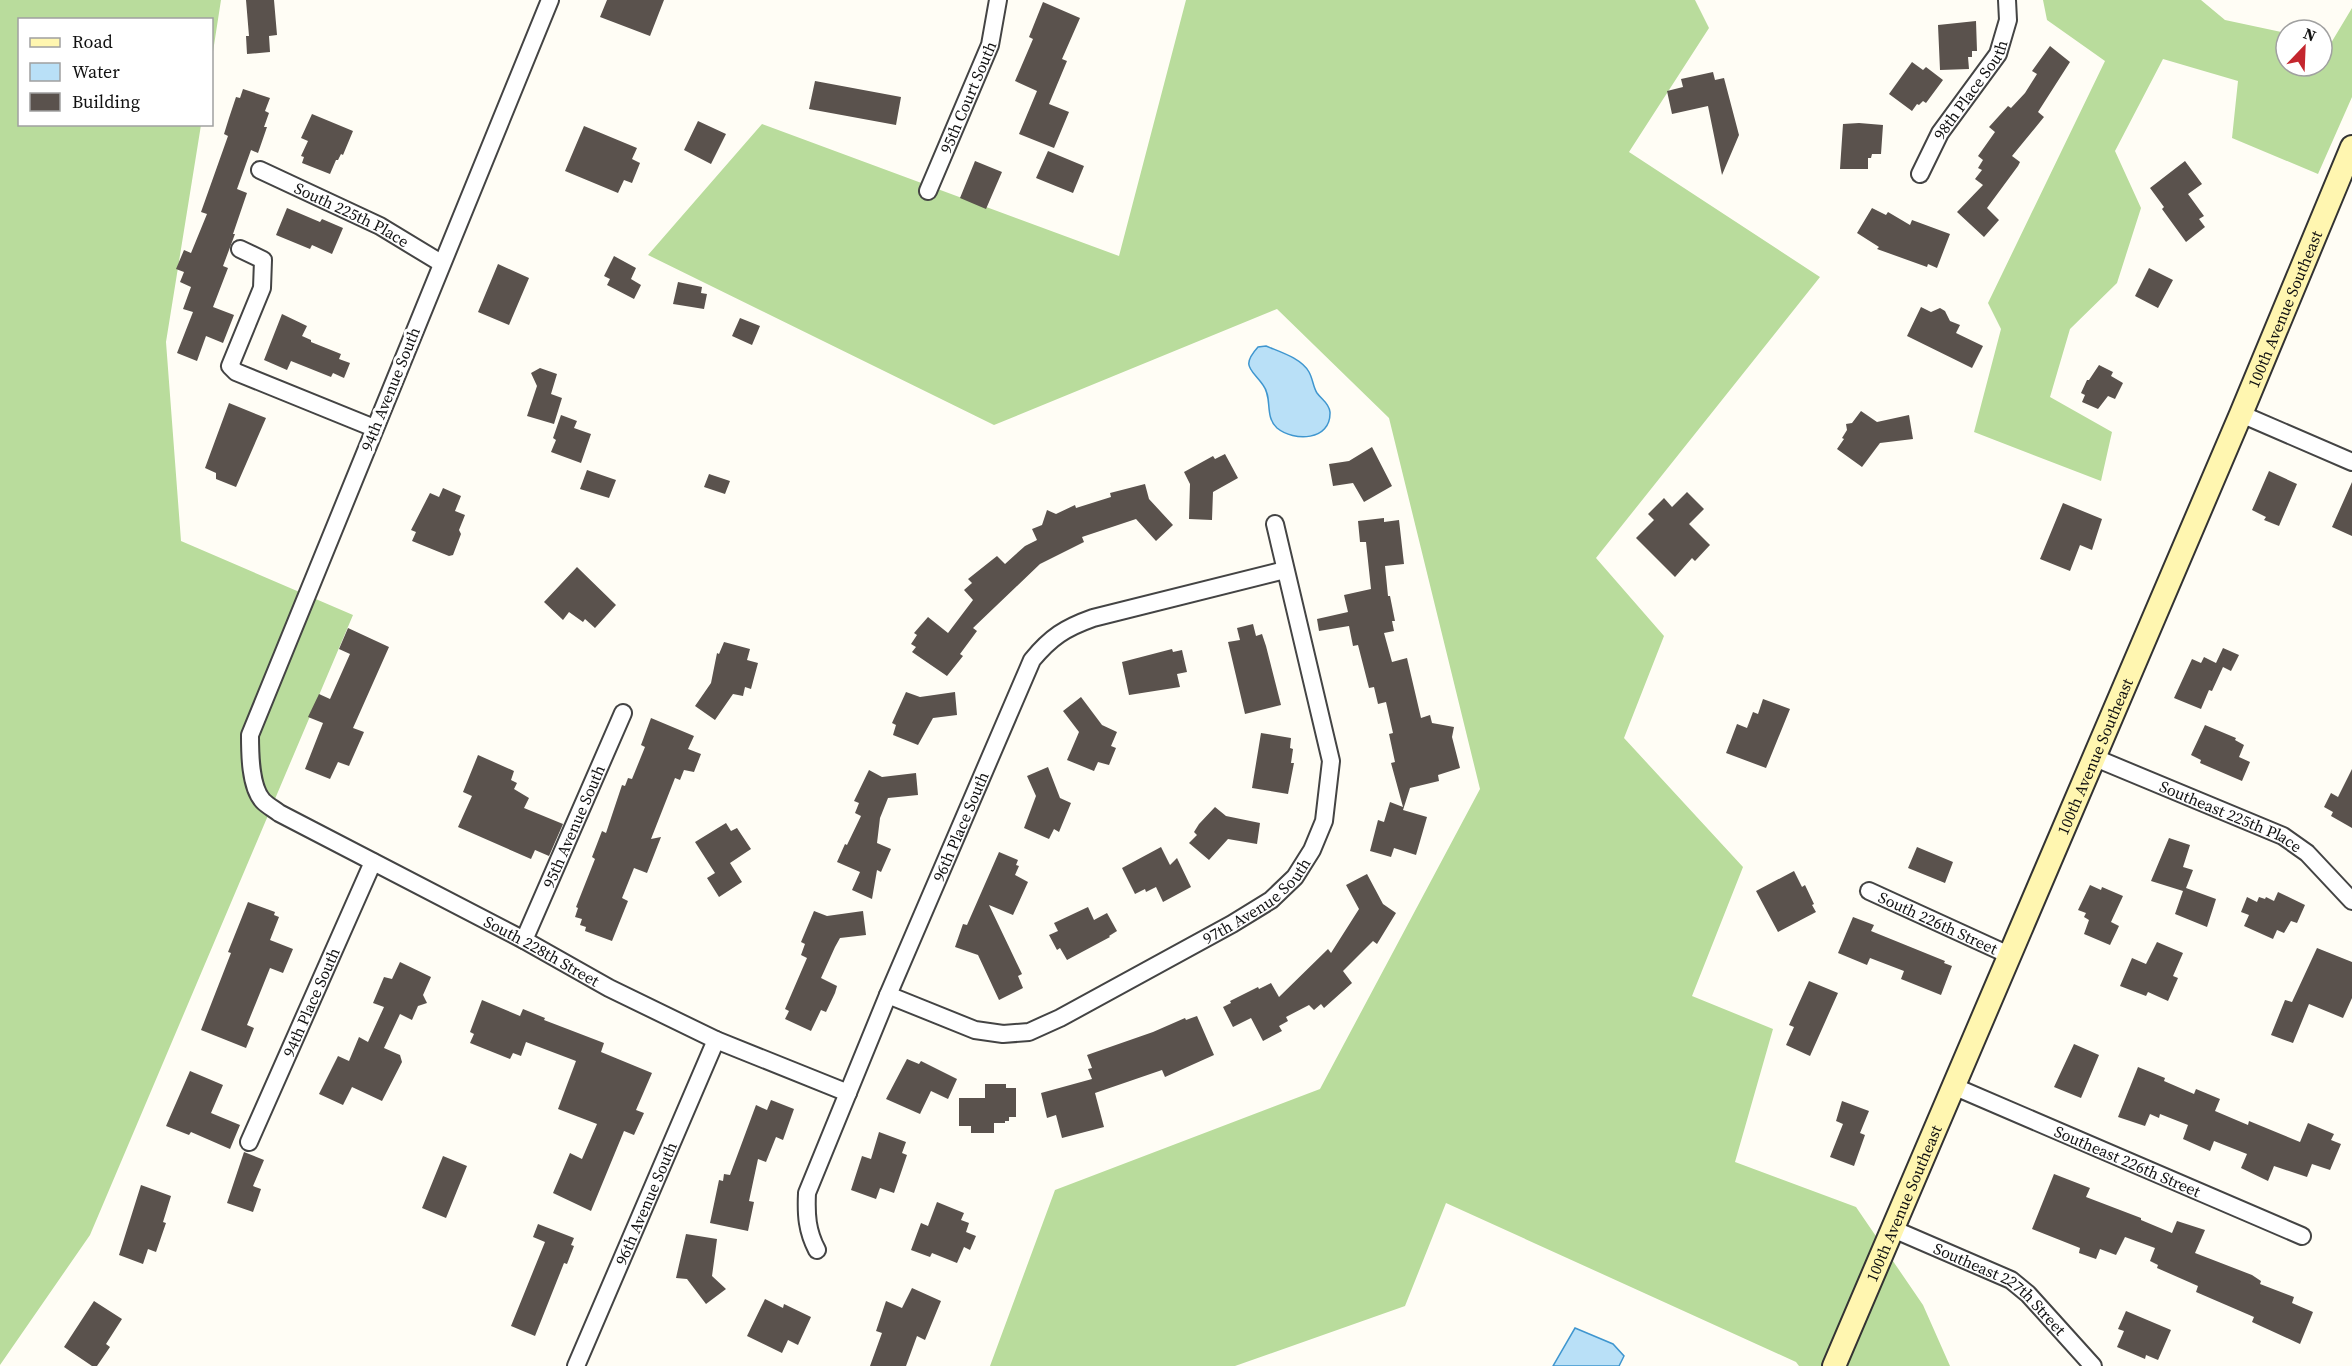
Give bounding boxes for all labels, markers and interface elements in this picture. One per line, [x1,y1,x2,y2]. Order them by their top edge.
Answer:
legend [18,18,213,126]
north arrow [2274,18,2334,78]
text: N [2300,22,2320,47]
text: Road [72,29,113,54]
street label: 95th Court South [934,37,1002,156]
street label: 98th Place South [1928,37,2013,143]
text: Water [72,59,120,84]
text: Building [72,89,140,114]
street label: South 225th Place [291,177,413,252]
street label: 100th Avenue Southeast [2242,226,2327,391]
street label: 94th Avenue South [355,323,425,454]
street label: 100th Avenue Southeast [2051,674,2138,838]
street label: 95th Avenue South [537,761,610,891]
street label: 96th Place South [927,768,994,885]
street label: Southeast 225th Place [2156,775,2307,857]
street label: 97th Avenue South [1199,853,1316,949]
street label: South 226th Street [1875,886,2002,960]
street label: South 228th Street [480,910,604,992]
street label: 94th Place South [277,944,345,1060]
street label: Southeast 226th Street [2051,1120,2205,1202]
street label: 100th Avenue Southeast [1860,1121,1947,1285]
street label: 96th Avenue South [610,1138,682,1268]
street label: Southeast 227th Street [1930,1237,2072,1341]

